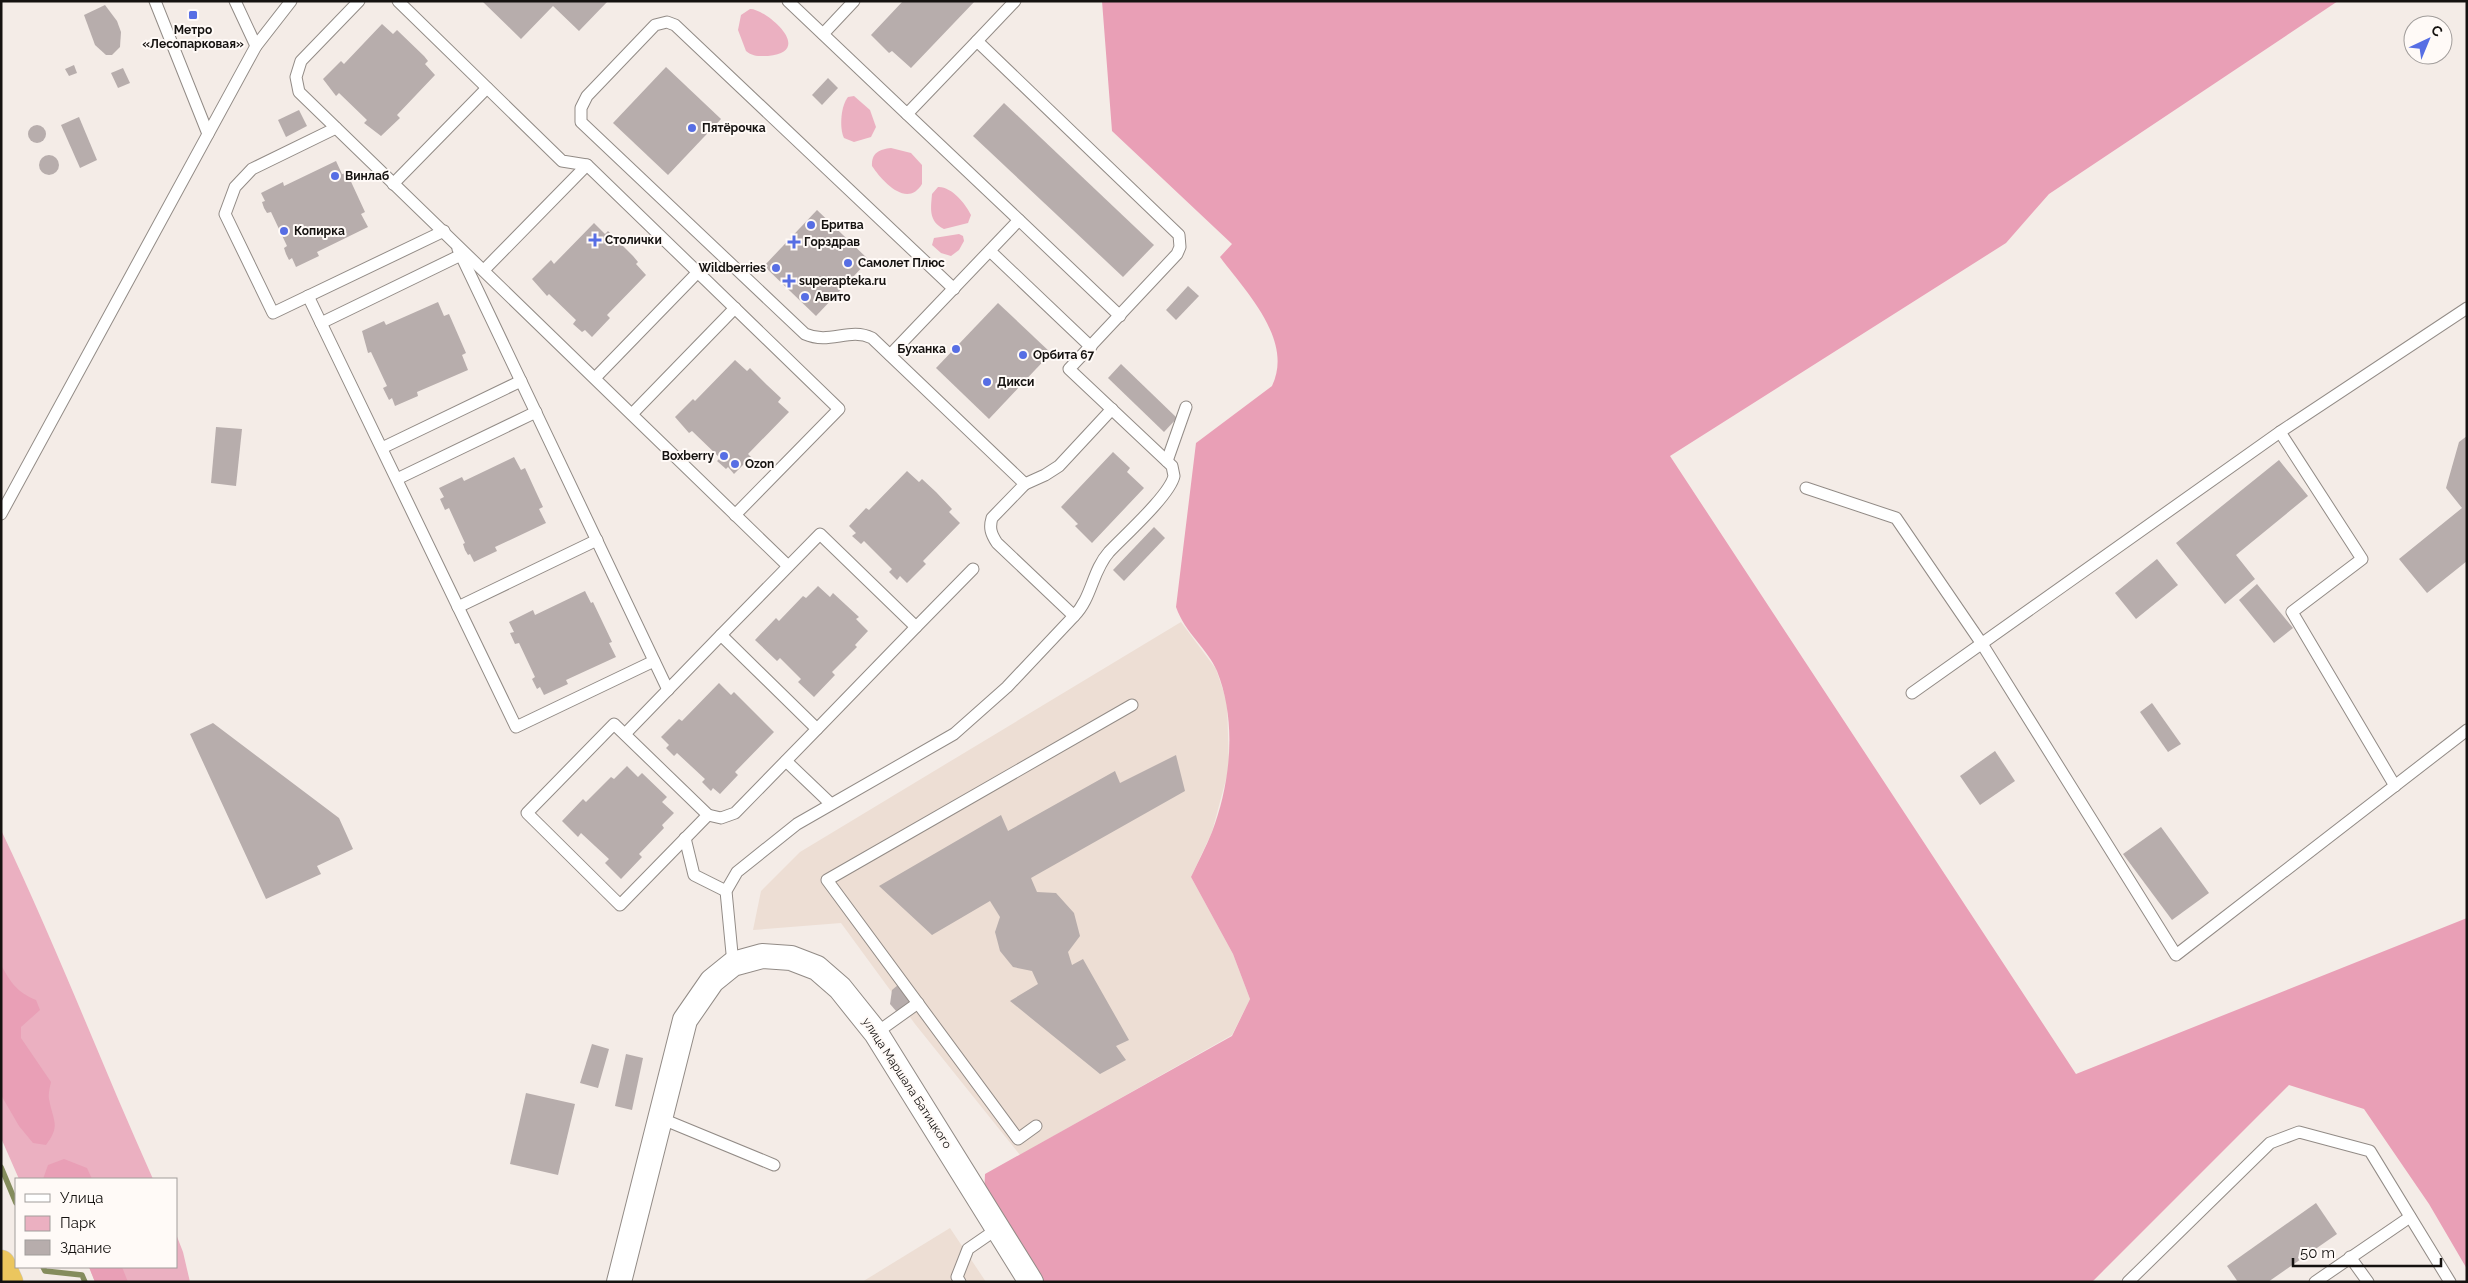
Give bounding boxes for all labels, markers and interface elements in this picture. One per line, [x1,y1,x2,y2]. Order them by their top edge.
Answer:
marker: Метро «Лесопарковая» [187,9,199,21]
north arrow [2403,15,2453,65]
text: С [2428,22,2446,40]
place label: Метро «Лесопарковая» [142,23,244,51]
place label: Пятёрочка [702,121,766,135]
marker: Пятёрочка [686,122,698,134]
place label: Винлаб [345,169,390,183]
marker: Винлаб [329,170,341,182]
place label: Бритва [821,218,864,232]
marker: Бритва [805,219,817,231]
place label: Копирка [294,224,345,238]
marker: Копирка [278,225,290,237]
place label: Столички [605,233,662,247]
marker: Столички [589,234,601,246]
place label: Горздрав [804,235,860,249]
marker: Горздрав [788,236,800,248]
place label: Самолет Плюс [858,256,945,270]
marker: Самолет Плюс [842,257,854,269]
place label: Wildberries [698,261,766,275]
marker: Wildberries [770,262,782,274]
place label: superapteka.ru [799,274,886,288]
marker: superapteka.ru [783,275,795,287]
place label: Авито [815,290,850,304]
marker: Авито [799,291,811,303]
place label: Буханка [897,342,946,356]
marker: Буханка [950,343,962,355]
place label: Орбита 67 [1033,348,1094,362]
marker: Орбита 67 [1017,349,1029,361]
place label: Дикси [997,375,1034,389]
marker: Дикси [981,376,993,388]
place label: Boxberry [662,449,714,463]
marker: Boxberry [718,450,730,462]
place label: Ozon [745,457,774,471]
marker: Ozon [729,458,741,470]
street label: улица Маршала Батицкого [859,1015,955,1151]
legend [15,1178,178,1268]
text: Улица [60,1189,104,1207]
text: Парк [60,1214,96,1232]
scale bar [2293,1236,2440,1268]
text: Здание [60,1239,112,1257]
text: 50 m [2300,1244,2335,1262]

